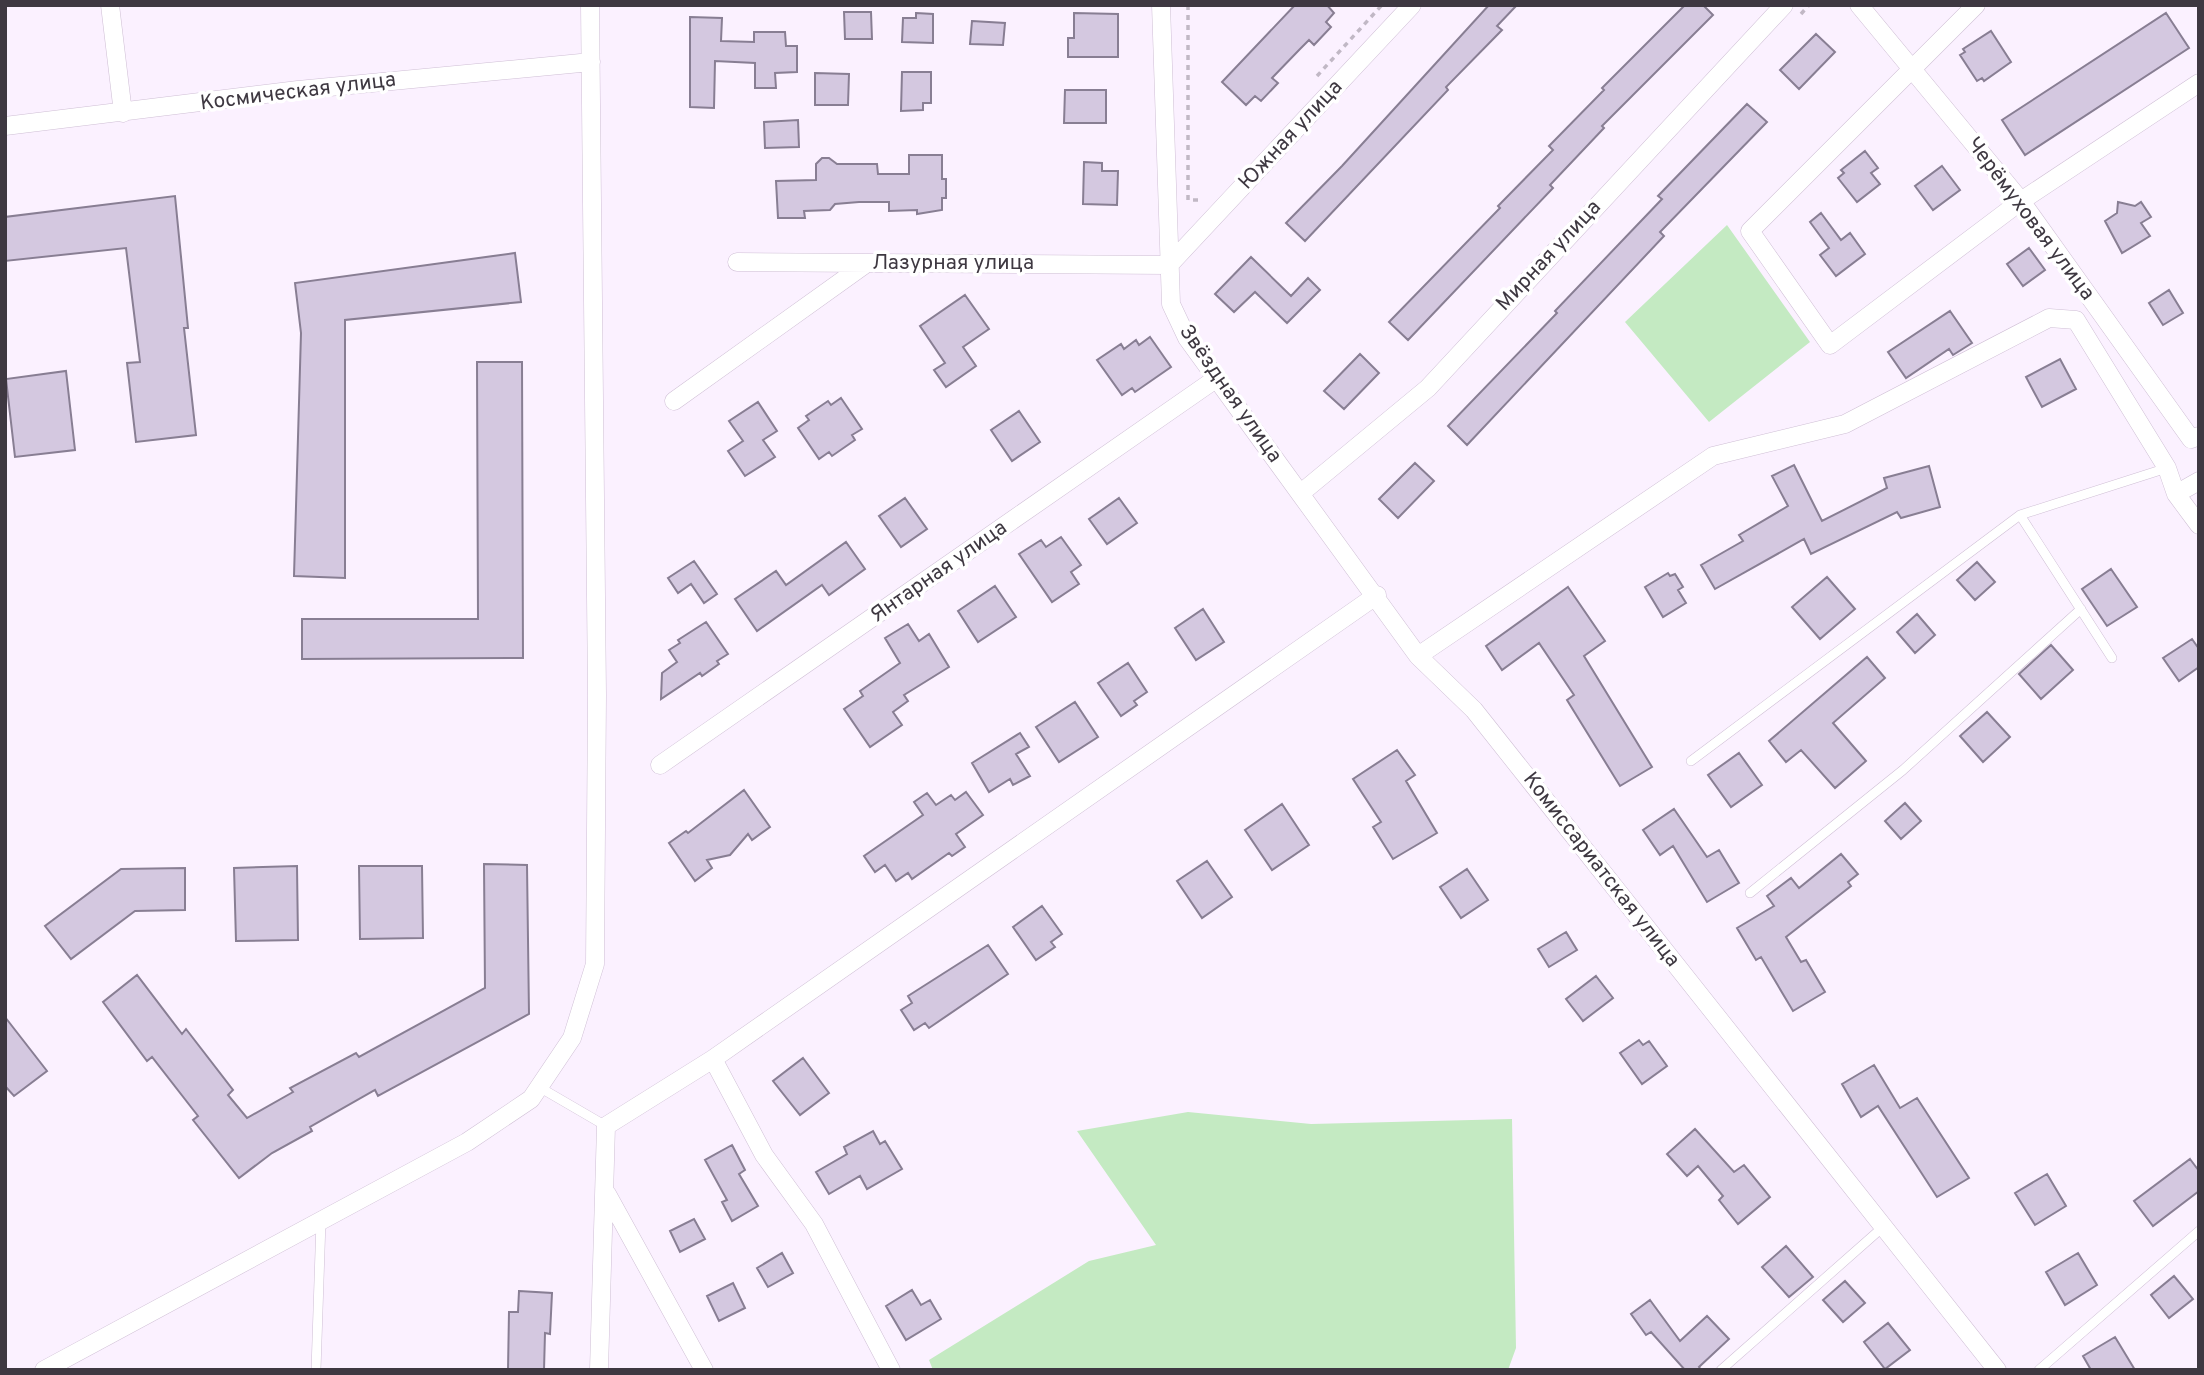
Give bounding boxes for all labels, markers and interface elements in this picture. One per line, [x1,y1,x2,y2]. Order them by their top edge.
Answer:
street label: Космическая улица [199,67,397,117]
street label: Южная улица [1233,74,1349,196]
street label: Черёмуховая улица [1960,132,2100,306]
street label: Мирная улица [1491,195,1607,317]
street label: Лазурная улица [872,250,1034,277]
street label: Звёздная улица [1172,320,1288,468]
street label: Янтарная улица [865,515,1013,629]
street label: Комиссариатская улица [1516,767,1686,973]

